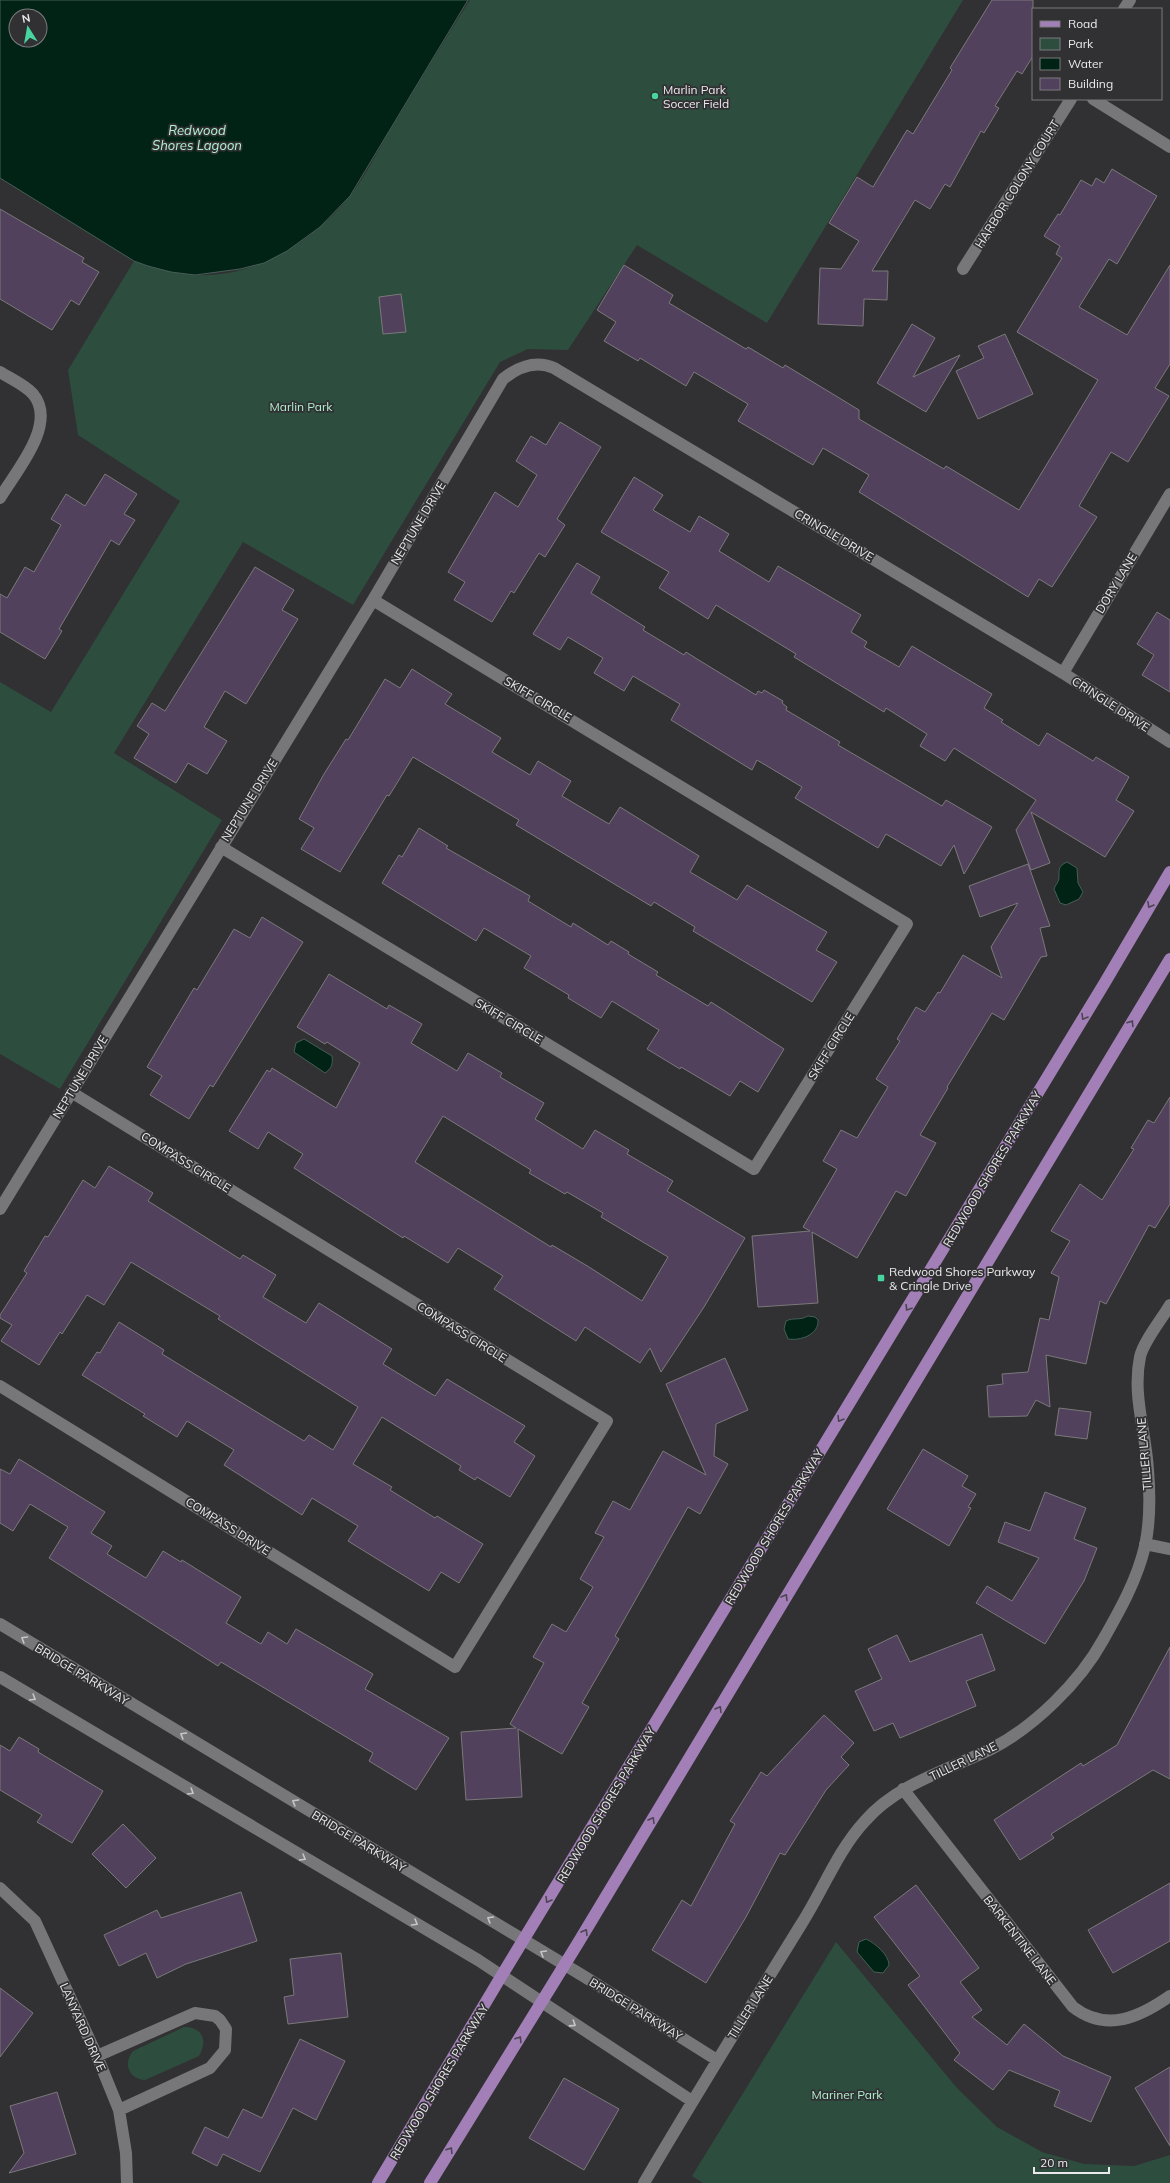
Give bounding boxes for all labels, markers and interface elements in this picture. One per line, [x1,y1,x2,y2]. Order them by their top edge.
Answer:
north arrow [8,8,48,48]
legend [1032,8,1162,100]
text: N [21,11,32,26]
text: Road [1068,16,1097,31]
text: Park [1068,36,1094,51]
text: Water [1068,56,1104,71]
text: Building [1068,76,1113,91]
place label: Marlin Park Soccer Field [663,82,729,111]
marker: Marlin Park Soccer Field [650,91,660,101]
street label: HARBOR COLONY COURT [971,116,1063,251]
water label: Redwood Shores Lagoon [152,122,242,153]
park label: Marlin Park [270,399,333,414]
street label: NEPTUNE DRIVE [387,479,449,567]
street label: CRINGLE DRIVE [792,505,876,565]
street label: DORY LANE [1092,550,1140,616]
street label: SKIFF CIRCLE [501,673,575,725]
street label: CRINGLE DRIVE [1069,673,1153,735]
street label: NEPTUNE DRIVE [218,756,280,844]
one-way arrow [1148,901,1155,908]
street label: SKIFF CIRCLE [472,995,546,1047]
street label: SKIFF CIRCLE [804,1010,858,1082]
one-way arrow [1081,1013,1089,1020]
one-way arrow [1126,1020,1133,1027]
street label: NEPTUNE DRIVE [49,1033,111,1121]
street label: REDWOOD SHORES PARKWAY [939,1088,1045,1250]
street label: COMPASS CIRCLE [138,1128,234,1196]
place label: Redwood Shores Parkway & Cringle Drive [889,1264,1036,1293]
marker: Redwood Shores Parkway & Cringle Drive [876,1273,886,1283]
street label: COMPASS CIRCLE [414,1298,510,1366]
one-way arrow [905,1304,912,1311]
one-way arrow [837,1415,844,1422]
street label: TILLER LANE [1133,1417,1155,1491]
street label: REDWOOD SHORES PARKWAY [721,1446,827,1608]
street label: COMPASS DRIVE [183,1494,273,1558]
one-way arrow [781,1594,788,1601]
one-way arrow [21,1636,28,1643]
street label: BRIDGE PARKWAY [32,1640,132,1708]
one-way arrow [29,1693,36,1700]
one-way arrow [714,1706,721,1713]
street label: REDWOOD SHORES PARKWAY [553,1724,659,1886]
one-way arrow [180,1732,187,1739]
street label: TILLER LANE [927,1738,999,1784]
one-way arrow [187,1787,194,1794]
one-way arrow [292,1799,299,1806]
street label: BRIDGE PARKWAY [309,1807,409,1875]
one-way arrow [647,1817,654,1824]
one-way arrow [299,1853,306,1860]
street label: BARKENTINE LANE [980,1892,1060,1988]
one-way arrow [545,1896,553,1903]
one-way arrow [487,1916,494,1924]
one-way arrow [411,1919,419,1926]
one-way arrow [580,1929,587,1936]
one-way arrow [540,1950,547,1957]
street label: TILLER LANE [724,1972,776,2042]
street label: BRIDGE PARKWAY [587,1974,686,2044]
street label: LANYARD DRIVE [57,1980,109,2074]
street label: REDWOOD SHORES PARKWAY [386,2001,492,2163]
one-way arrow [569,2019,576,2026]
one-way arrow [514,2036,521,2043]
park label: Mariner Park [811,2087,883,2102]
one-way arrow [445,2147,453,2154]
scale bar [1034,2149,1109,2175]
text: 20 m [1040,2155,1068,2170]

